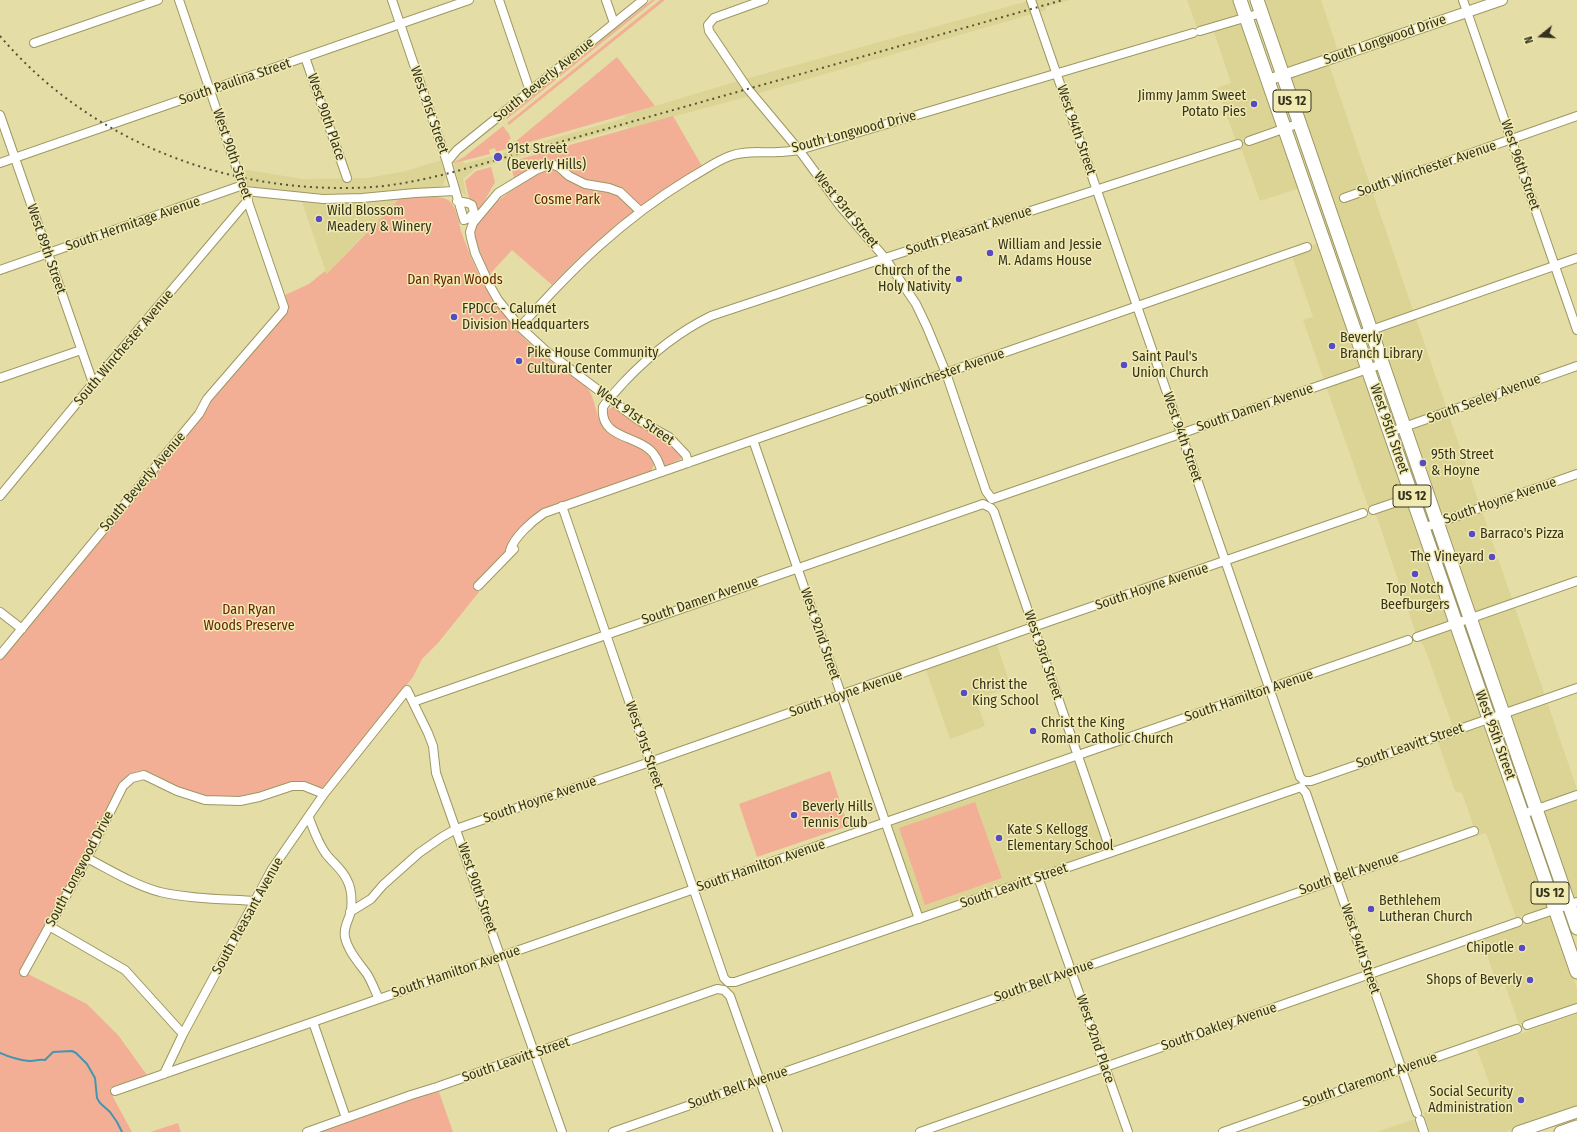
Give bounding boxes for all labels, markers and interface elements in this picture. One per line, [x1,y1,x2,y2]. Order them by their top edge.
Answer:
street label: South Longwood Drive [1322,11,1448,69]
north arrow [1521,16,1561,56]
street label: South Beverly Avenue [490,34,598,126]
text: N [1522,35,1536,45]
street label: South Paulina Street [177,55,293,109]
street label: West 91st Street [406,64,452,156]
street label: West 90th Place [303,71,349,163]
street label: West 94th Street [1053,83,1099,177]
place label: Jimmy Jamm Sweet Potato Pies [1138,88,1246,120]
road number: US 12 [1273,90,1311,112]
marker: Jimmy Jamm Sweet Potato Pies [1249,99,1259,109]
street label: West 90th Street [209,106,255,202]
street label: South Longwood Drive [790,107,918,157]
street label: West 96th Street [1497,118,1543,212]
street label: South Winchester Avenue [1355,137,1499,201]
place label: 91st Street (Beverly Hills) [507,141,586,174]
marker: 91st Street (Beverly Hills) [492,151,504,163]
street label: West 93rd Street [810,168,882,252]
park label: Cosme Park [534,192,600,208]
street label: South Hermitage Avenue [63,193,203,255]
street label: West 89th Street [23,202,69,296]
place label: Wild Blossom Meadery & Winery [327,203,431,236]
street label: South Pleasant Avenue [904,203,1034,259]
marker: Wild Blossom Meadery & Winery [314,214,324,224]
place label: William and Jessie M. Adams House [998,237,1102,270]
marker: William and Jessie M. Adams House [985,248,995,258]
place label: Church of the Holy Nativity [874,263,951,296]
park label: Dan Ryan Woods [407,272,503,288]
marker: Church of the Holy Nativity [954,274,964,284]
street label: South Winchester Avenue [71,287,177,409]
place label: FPDCC - Calumet Division Headquarters [462,301,589,334]
marker: FPDCC - Calumet Division Headquarters [449,312,459,322]
place label: Beverly Branch Library [1340,330,1423,362]
marker: Beverly Branch Library [1327,341,1337,351]
place label: Pike House Community Cultural Center [527,345,659,378]
street label: South Winchester Avenue [863,345,1007,409]
place label: Saint Paul's Union Church [1132,349,1209,382]
marker: Pike House Community Cultural Center [514,356,524,366]
marker: Saint Paul's Union Church [1119,360,1129,370]
street label: South Seeley Avenue [1425,371,1543,427]
street label: South Damen Avenue [1195,380,1315,436]
street label: West 95th Street [1366,382,1412,476]
street label: West 91st Street [593,383,677,449]
street label: West 94th Street [1159,390,1205,484]
street label: South Beverly Avenue [97,429,189,535]
place label: 95th Street & Hoyne [1431,447,1494,480]
marker: 95th Street & Hoyne [1418,458,1428,468]
street label: South Hoyne Avenue [1441,474,1559,528]
road number: US 12 [1393,485,1431,507]
place label: Barraco's Pizza [1480,526,1564,542]
marker: Barraco's Pizza [1467,529,1477,539]
place label: The Vineyard [1410,549,1484,565]
marker: The Vineyard [1487,552,1497,562]
street label: South Hoyne Avenue [1093,560,1211,614]
marker: Top Notch Beefburgers [1410,569,1420,579]
street label: South Damen Avenue [640,573,760,629]
place label: Top Notch Beefburgers [1380,581,1450,614]
street label: West 92nd Street [796,586,844,682]
park label: Dan Ryan Woods Preserve [203,602,295,634]
street label: West 93rd Street [1020,608,1066,702]
street label: South Hamilton Avenue [1183,666,1315,726]
street label: South Hoyne Avenue [787,667,905,721]
place label: Christ the King School [972,677,1039,710]
marker: Christ the King School [959,688,969,698]
street label: West 95th Street [1471,688,1519,782]
street label: West 91st Street [621,699,667,791]
place label: Christ the King Roman Catholic Church [1041,715,1173,748]
street label: South Leavitt Street [1354,720,1466,772]
marker: Christ the King Roman Catholic Church [1028,726,1038,736]
street label: South Hoyne Avenue [481,773,599,827]
place label: Beverly Hills Tennis Club [802,799,873,832]
street label: South Longwood Drive [42,808,118,930]
marker: Beverly Hills Tennis Club [789,810,799,820]
place label: Kate S Kellogg Elementary School [1007,822,1114,854]
marker: Kate S Kellogg Elementary School [994,833,1004,843]
street label: South Hamilton Avenue [695,836,827,896]
street label: West 90th Street [454,840,500,936]
street label: South Bell Avenue [1297,849,1401,899]
street label: South Pleasant Avenue [209,855,287,977]
street label: South Leavitt Street [958,860,1070,912]
road number: US 12 [1531,882,1569,904]
place label: Bethlehem Lutheran Church [1379,893,1473,926]
street label: West 94th Street [1337,902,1383,996]
marker: Bethlehem Lutheran Church [1366,904,1376,914]
place label: Chipotle [1466,940,1514,956]
street label: South Hamilton Avenue [390,942,522,1002]
marker: Chipotle [1517,943,1527,953]
street label: South Bell Avenue [992,956,1096,1006]
place label: Shops of Beverly [1426,972,1522,988]
marker: Shops of Beverly [1525,975,1535,985]
street label: West 92nd Place [1072,993,1118,1085]
street label: South Oakley Avenue [1159,999,1279,1055]
street label: South Leavitt Street [460,1034,572,1086]
street label: South Claremont Avenue [1301,1049,1439,1111]
street label: South Bell Avenue [686,1063,790,1113]
place label: Social Security Administration [1428,1084,1513,1116]
marker: Social Security Administration [1516,1095,1526,1105]

